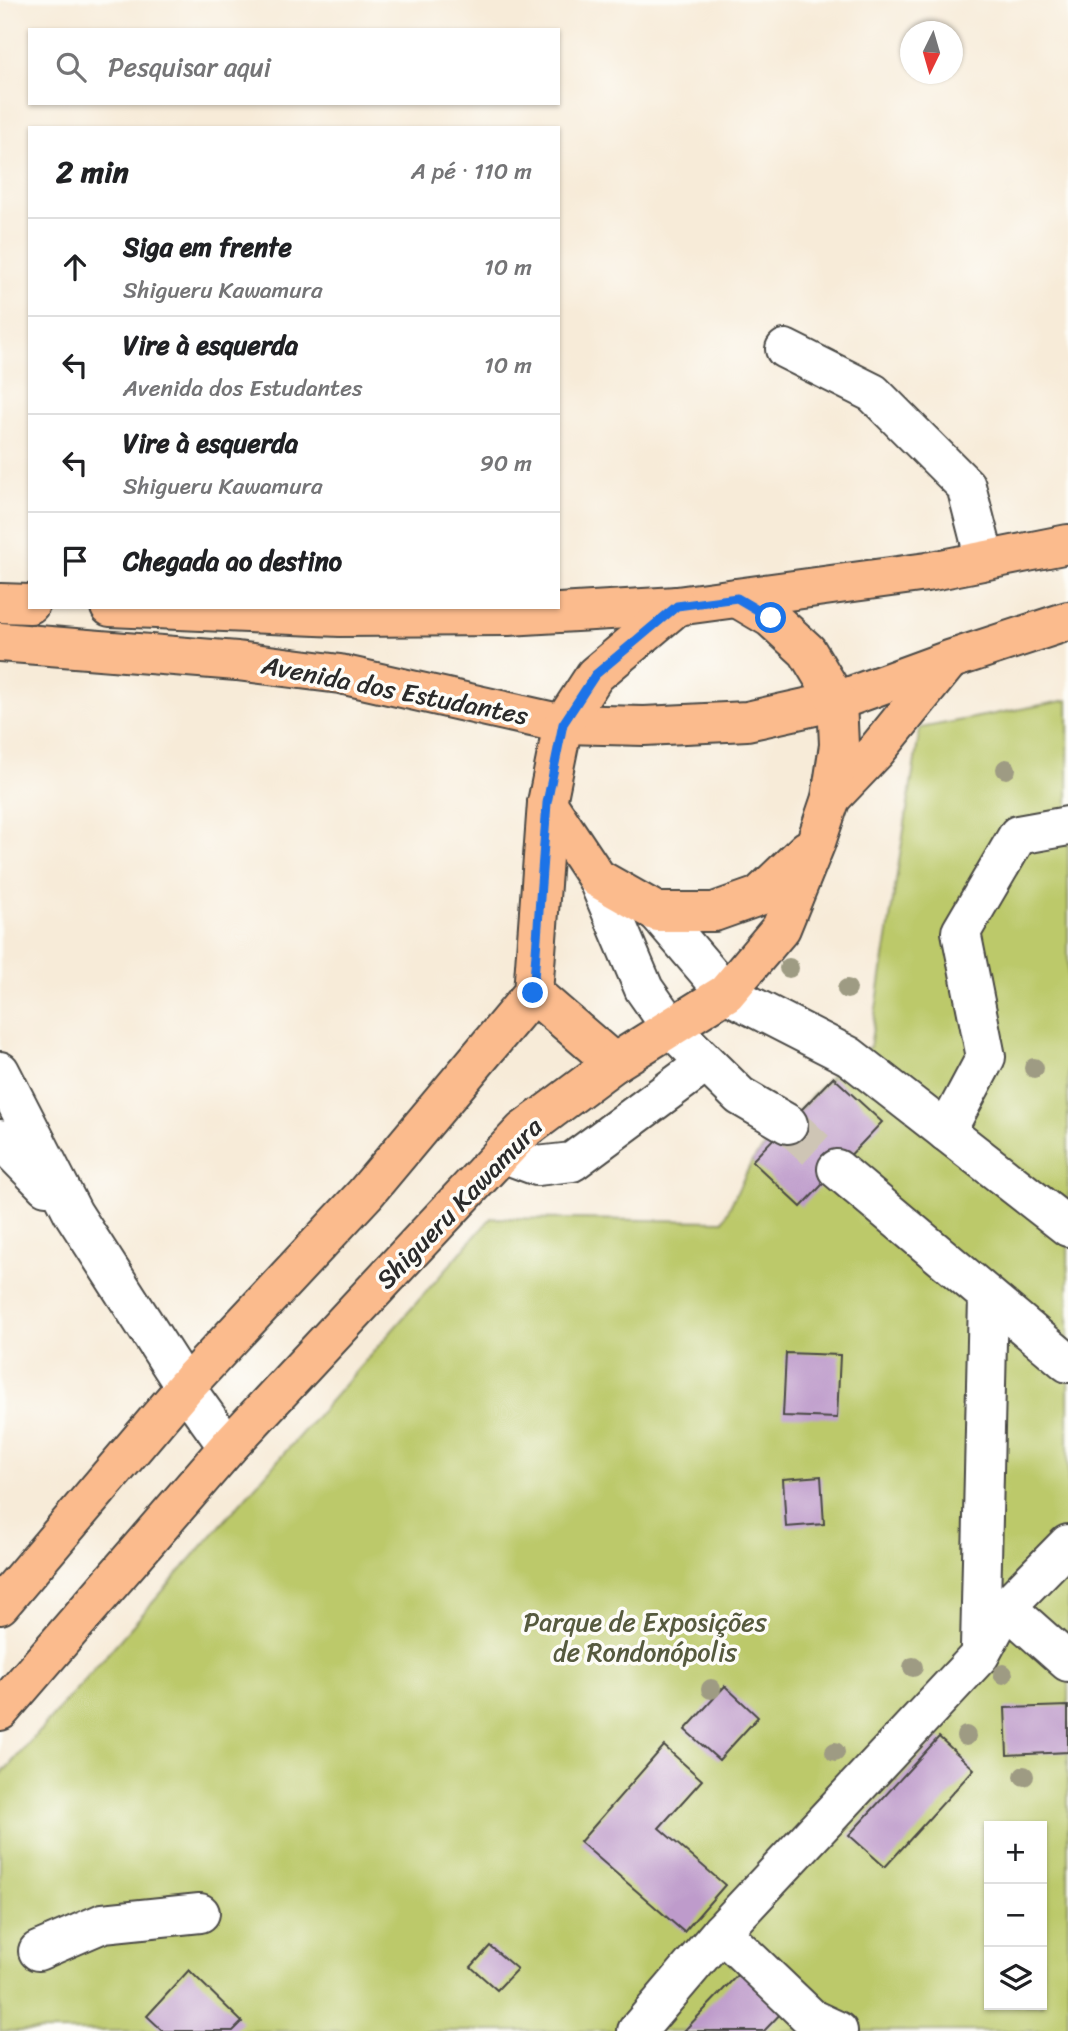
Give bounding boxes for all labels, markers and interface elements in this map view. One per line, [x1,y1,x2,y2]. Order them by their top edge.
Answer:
north arrow [900,21,963,84]
search box [28,28,560,105]
text: Pesquisar aqui [108,44,271,90]
icon: search [52,48,90,86]
text: 2 min [56,145,129,199]
text: A pé · 110 m [411,151,532,192]
text: Siga em frente [123,224,292,270]
text: 10 m [484,247,532,288]
icon: ahead [56,248,94,286]
text: Shigueru Kawamura [123,270,323,311]
text: Vire à esquerda [123,322,298,368]
text: 10 m [484,345,532,386]
icon: left [56,346,94,384]
text: Avenida dos Estudantes [123,368,363,409]
text: Vire à esquerda [123,420,298,466]
text: 90 m [480,443,532,484]
icon: left [56,444,94,482]
text: Shigueru Kawamura [123,466,323,507]
text: Chegada ao destino [123,538,342,584]
icon: arrive [56,542,94,580]
route start [755,602,786,633]
street label: Avenida dos Estudantes [257,641,532,738]
route end [517,977,548,1008]
street label: Shigueru Kawamura [364,1105,555,1300]
park label: Parque de Exposições de Rondonópolis [523,1599,768,1675]
map controls [984,1821,1047,2010]
button: + [984,1821,1047,1884]
button: − [984,1884,1047,1947]
button: layers [984,1947,1047,2010]

